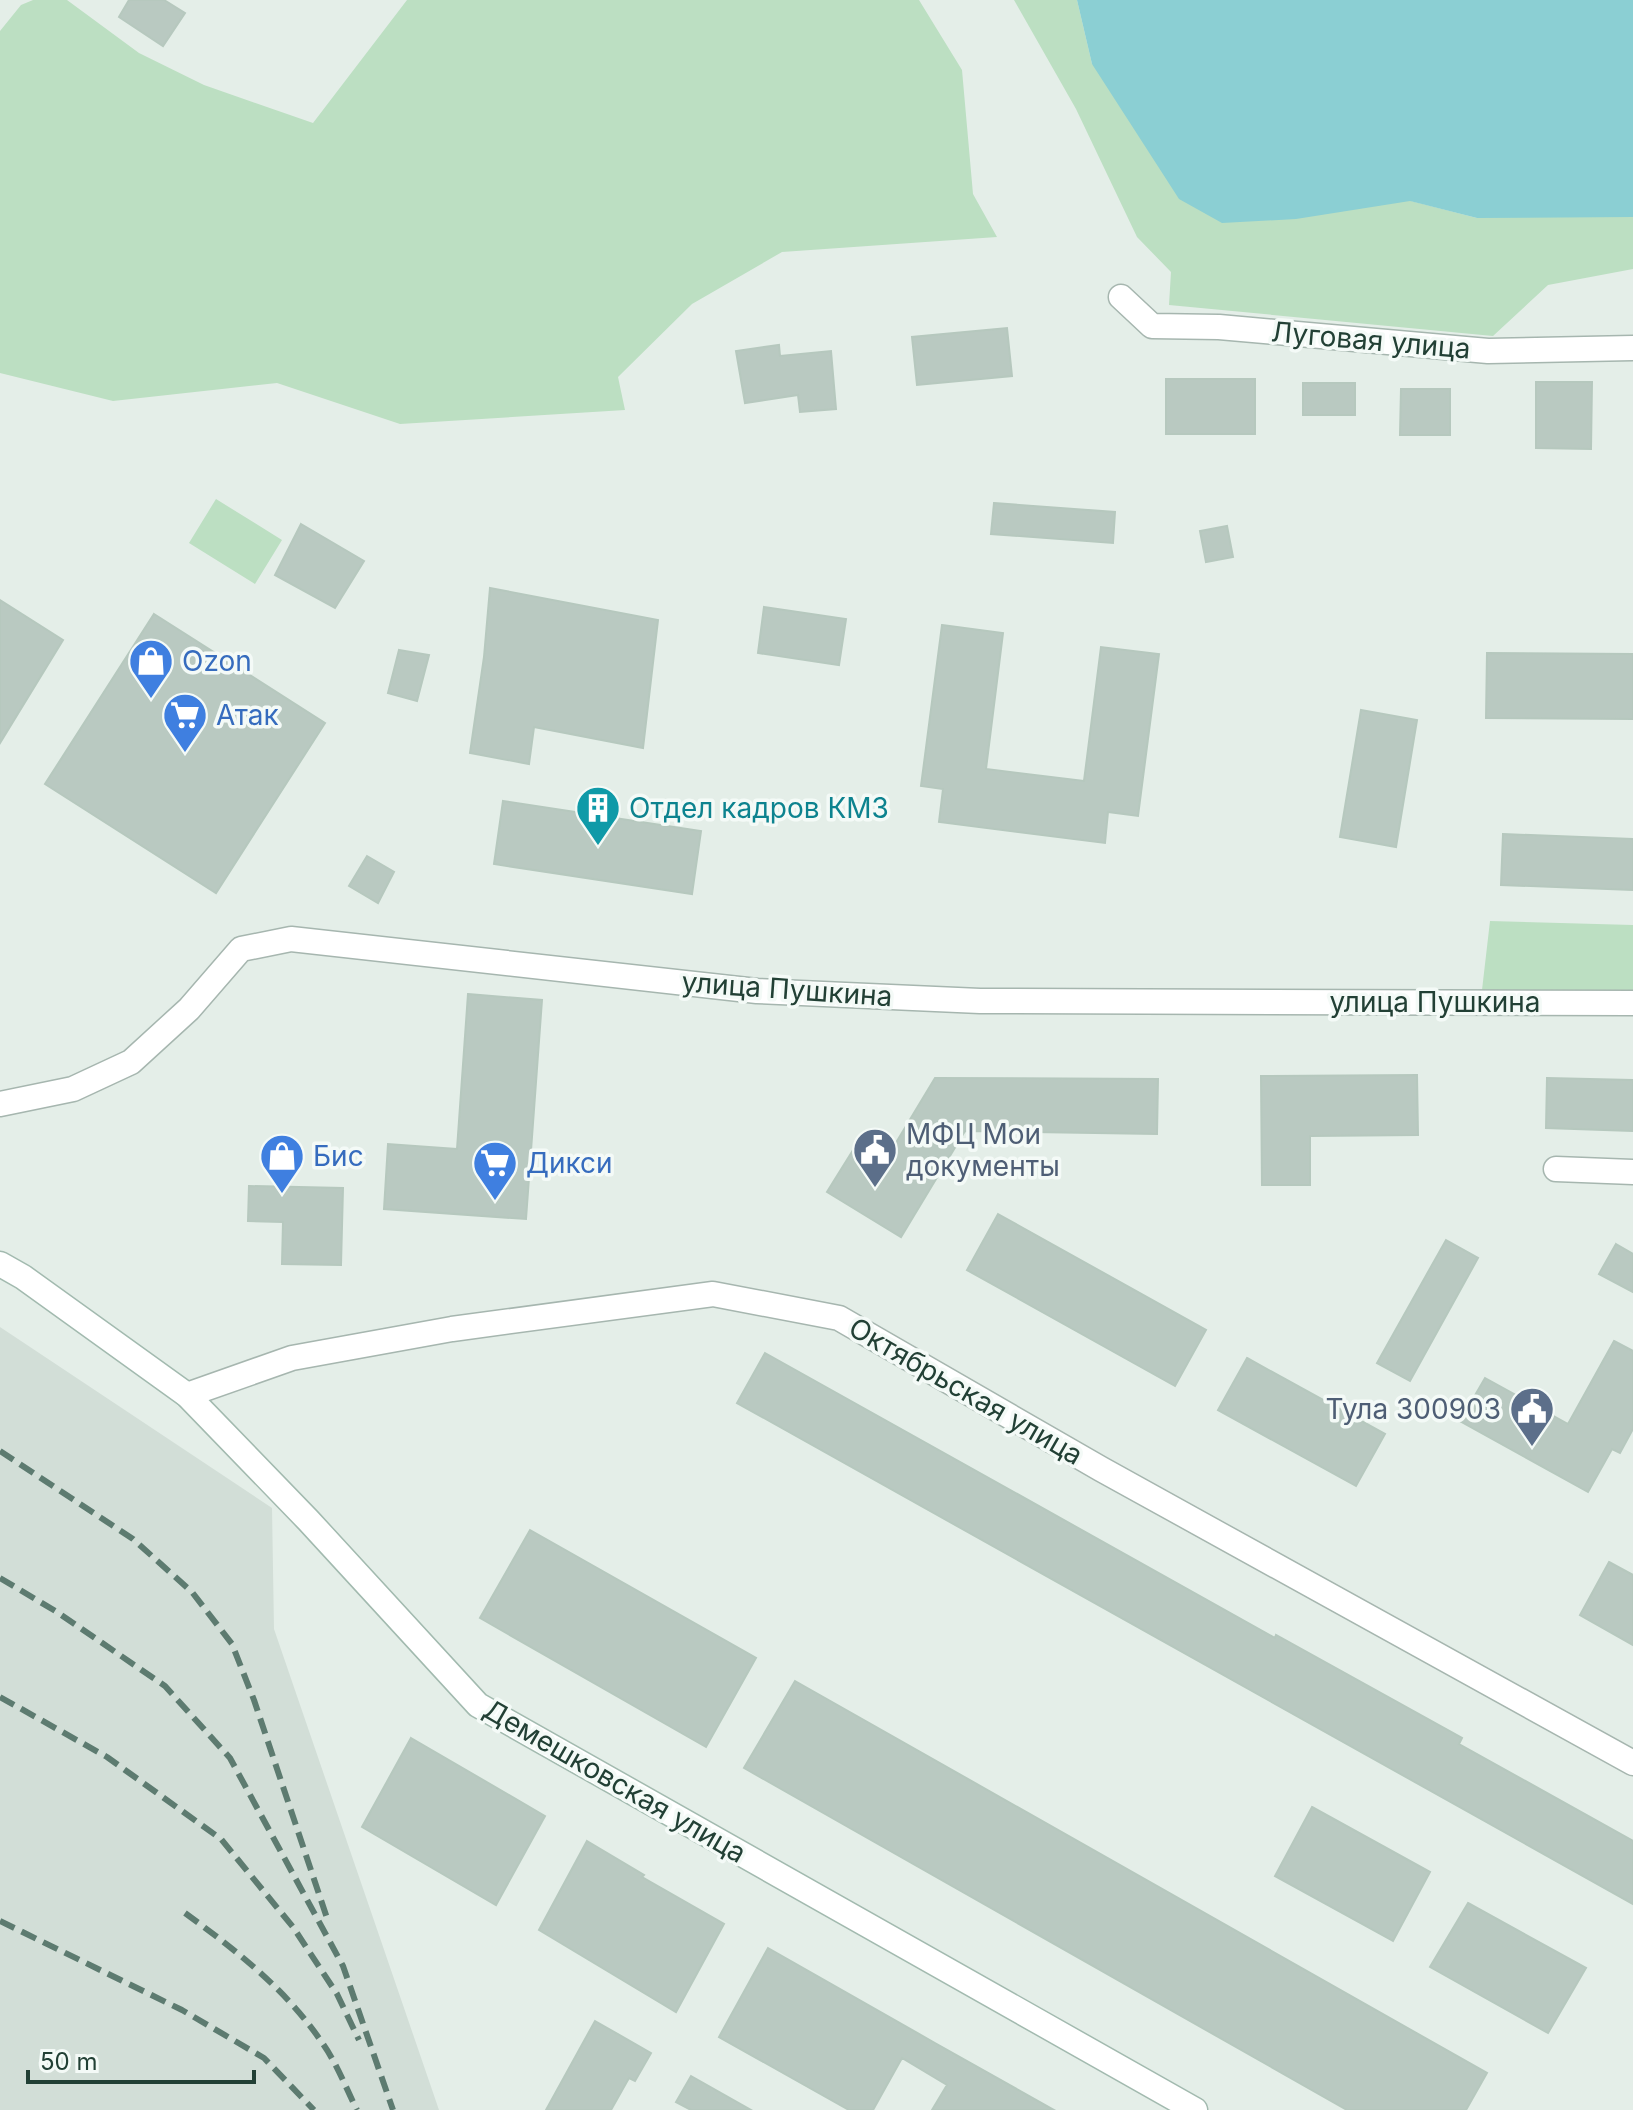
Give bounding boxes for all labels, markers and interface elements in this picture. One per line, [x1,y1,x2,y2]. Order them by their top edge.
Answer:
street label: Луговая улица [1270,314,1472,366]
shop icon: Ozon [127,637,175,700]
place label: Ozon [182,644,252,678]
supermarket icon: Атак [161,691,209,754]
place label: Атак [216,698,279,732]
building icon: Отдел кадров КМЗ [574,784,622,847]
place label: Отдел кадров КМЗ [629,791,889,825]
street label: улица Пушкина [680,965,894,1013]
street label: улица Пушкина [1329,985,1541,1019]
place label: МФЦ Мои документы [906,1117,1060,1183]
public building icon: МФЦ Мои документы [851,1126,899,1189]
shop icon: Бис [258,1132,306,1195]
place label: Бис [313,1139,364,1173]
supermarket icon: Дикси [471,1139,519,1202]
place label: Дикси [526,1146,613,1180]
street label: Октябрьская улица [843,1310,1089,1472]
public building icon: Тула 300903 [1508,1385,1556,1448]
place label: Тула 300903 [1326,1392,1501,1426]
street label: Демешковская улица [478,1692,752,1870]
scale bar [28,2034,254,2084]
text: 50 m [40,2047,98,2076]

